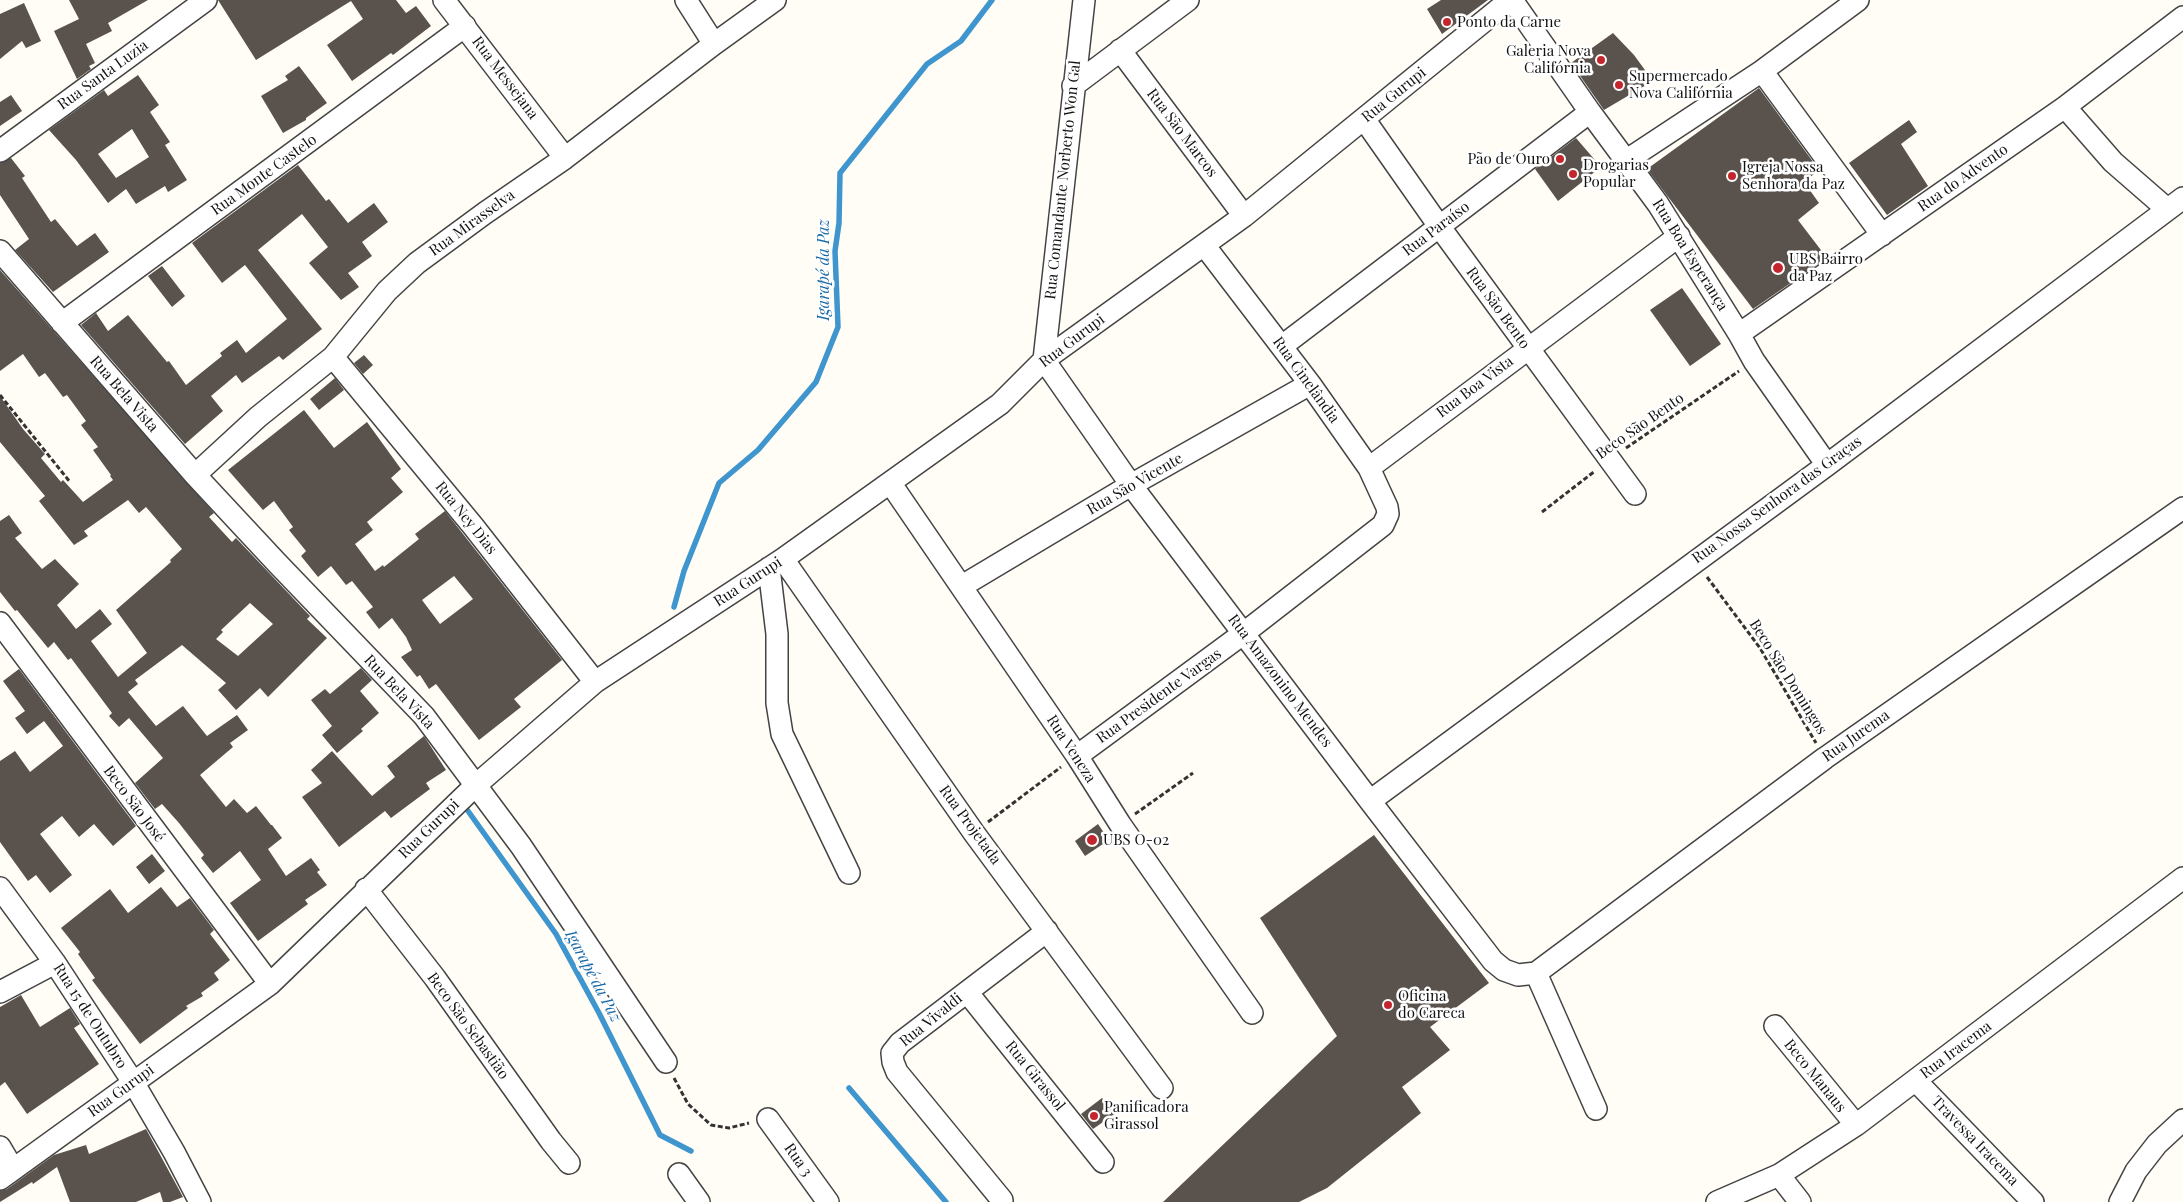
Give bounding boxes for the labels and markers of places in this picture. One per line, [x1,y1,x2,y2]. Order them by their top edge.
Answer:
place label: Ponto da Carne [1457,13,1561,31]
marker: Ponto da Carne [1441,16,1453,28]
place label: Galeria Nova Califórnia [1506,42,1591,77]
marker: Galeria Nova Califórnia [1595,54,1607,66]
place label: Supermercado Nova Califórnia [1629,67,1733,102]
marker: Supermercado Nova Califórnia [1613,79,1625,91]
place label: Pão de Ouro [1467,150,1550,168]
marker: Pão de Ouro [1554,153,1566,165]
place label: Drogarias Popular [1583,156,1649,191]
place label: Igreja Nossa Senhora da Paz [1742,158,1845,193]
marker: Drogarias Popular [1567,168,1579,180]
marker: Igreja Nossa Senhora da Paz [1726,170,1738,182]
place label: UBS Bairro da Paz [1789,250,1863,285]
marker: UBS Bairro da Paz [1771,261,1785,275]
place label: UBS O-02 [1103,831,1169,849]
marker: UBS O-02 [1085,833,1099,847]
place label: Oficina do Careca [1398,987,1465,1022]
marker: Oficina do Careca [1382,999,1394,1011]
place label: Panificadora Girassol [1104,1098,1189,1133]
marker: Panificadora Girassol [1088,1110,1100,1122]

